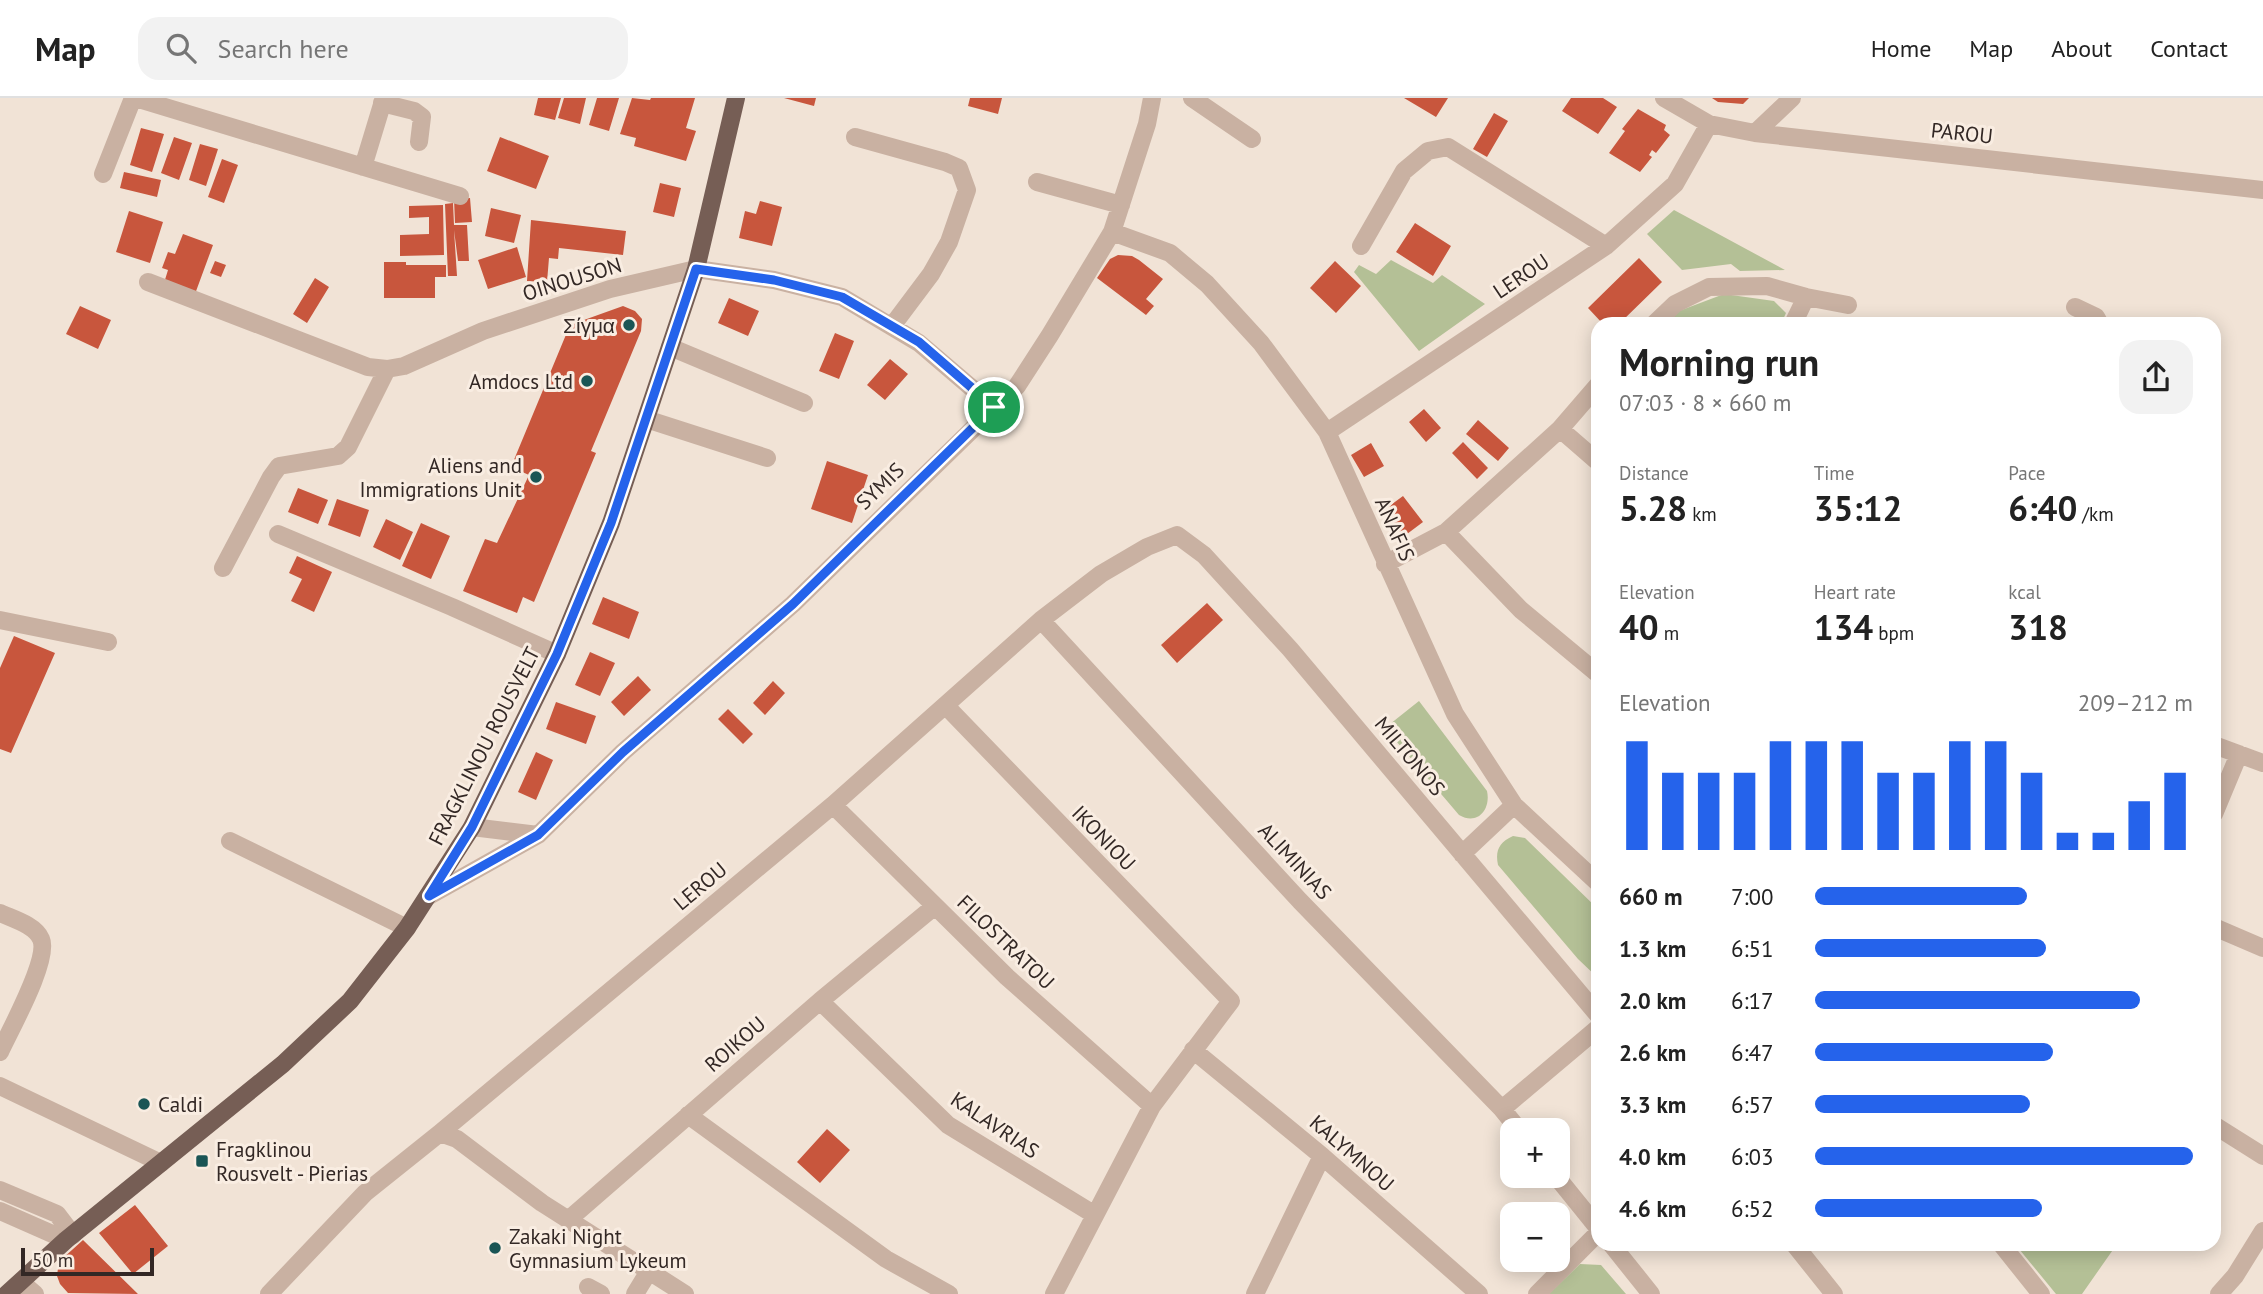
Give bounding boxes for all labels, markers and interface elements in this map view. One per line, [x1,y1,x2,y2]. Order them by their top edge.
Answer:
search box [138,17,628,80]
text: Map [35,27,96,70]
icon: search [162,29,200,67]
text: Search here [218,32,349,65]
text: Home [1871,33,1931,64]
text: Map [1969,33,2013,64]
text: About [2051,33,2112,64]
text: Contact [2150,33,2228,64]
street label: PAROU [1930,116,1994,150]
street label: LEROU [1488,248,1554,304]
street label: OINOUSON [519,251,625,307]
place label: Σίγμα [563,312,615,339]
marker: Σίγμα [621,317,637,333]
text: Morning run [1619,337,1819,386]
button: share [2119,340,2193,414]
place label: Amdocs Ltd [469,368,573,395]
marker: Amdocs Ltd [579,373,595,389]
pin [964,377,1024,437]
icon: arrive [975,388,1013,426]
text: 07:03 · 8 × 660 m [1619,388,1791,417]
place label: Aliens and Immigrations Unit [359,452,522,503]
street label: SYMIS [850,457,910,515]
text: Distance [1619,461,1689,485]
text: Time [1814,461,1854,485]
text: Pace [2008,461,2046,485]
marker: Aliens and Immigrations Unit [528,469,544,485]
text: 5.28 [1619,485,1687,531]
text: 35:12 [1814,485,1902,531]
text: 6:40 [2008,485,2077,531]
street label: ANAFIS [1369,493,1421,565]
text: km [1687,502,1717,526]
text: /km [2077,502,2114,526]
text: Elevation [1619,580,1695,604]
text: Heart rate [1814,580,1896,604]
text: kcal [2008,580,2041,604]
text: 40 [1619,604,1659,650]
text: 134 [1814,604,1873,650]
text: 318 [2008,604,2068,650]
text: m [1659,621,1679,645]
text: bpm [1873,621,1914,645]
street label: FRAGKLINOU ROUSVELT [422,642,546,850]
text: Elevation [1619,688,1711,717]
text: 209–212 m [2078,688,2193,717]
street label: MILTONOS [1369,711,1451,801]
street label: IKONIOU [1066,800,1142,876]
street label: ALIMINIAS [1253,817,1337,905]
street label: LEROU [668,856,732,916]
text: 660 m [1619,882,1682,911]
text: 7:00 [1731,882,1774,911]
street label: FILOSTRATOU [952,889,1060,995]
text: 1.3 km [1619,934,1686,963]
text: 6:51 [1731,934,1774,963]
text: 2.0 km [1619,986,1686,1015]
text: 6:17 [1731,986,1774,1015]
street label: ROIKOU [699,1010,771,1078]
text: 2.6 km [1619,1038,1686,1067]
text: 6:47 [1731,1038,1774,1067]
street label: KALAVRIAS [946,1086,1044,1164]
text: 3.3 km [1619,1090,1686,1119]
text: 6:57 [1731,1090,1774,1119]
place label: Caldi [158,1091,203,1118]
marker: Caldi [136,1096,152,1112]
street label: KALYMNOU [1304,1109,1400,1197]
map controls [1500,1118,1570,1272]
button: + [1500,1118,1570,1188]
place label: Fragklinou Rousvelt - Pierias [216,1136,368,1187]
text: 4.0 km [1619,1142,1686,1171]
text: 6:03 [1731,1142,1774,1171]
marker: Fragklinou Rousvelt - Pierias [194,1153,210,1169]
text: 4.6 km [1619,1194,1686,1223]
text: 6:52 [1731,1194,1774,1223]
button: − [1500,1202,1570,1272]
place label: Zakaki Night Gymnasium Lykeum [509,1223,686,1274]
marker: Zakaki Night Gymnasium Lykeum [487,1240,503,1256]
scale bar [21,1245,154,1277]
text: 50 m [32,1248,73,1272]

